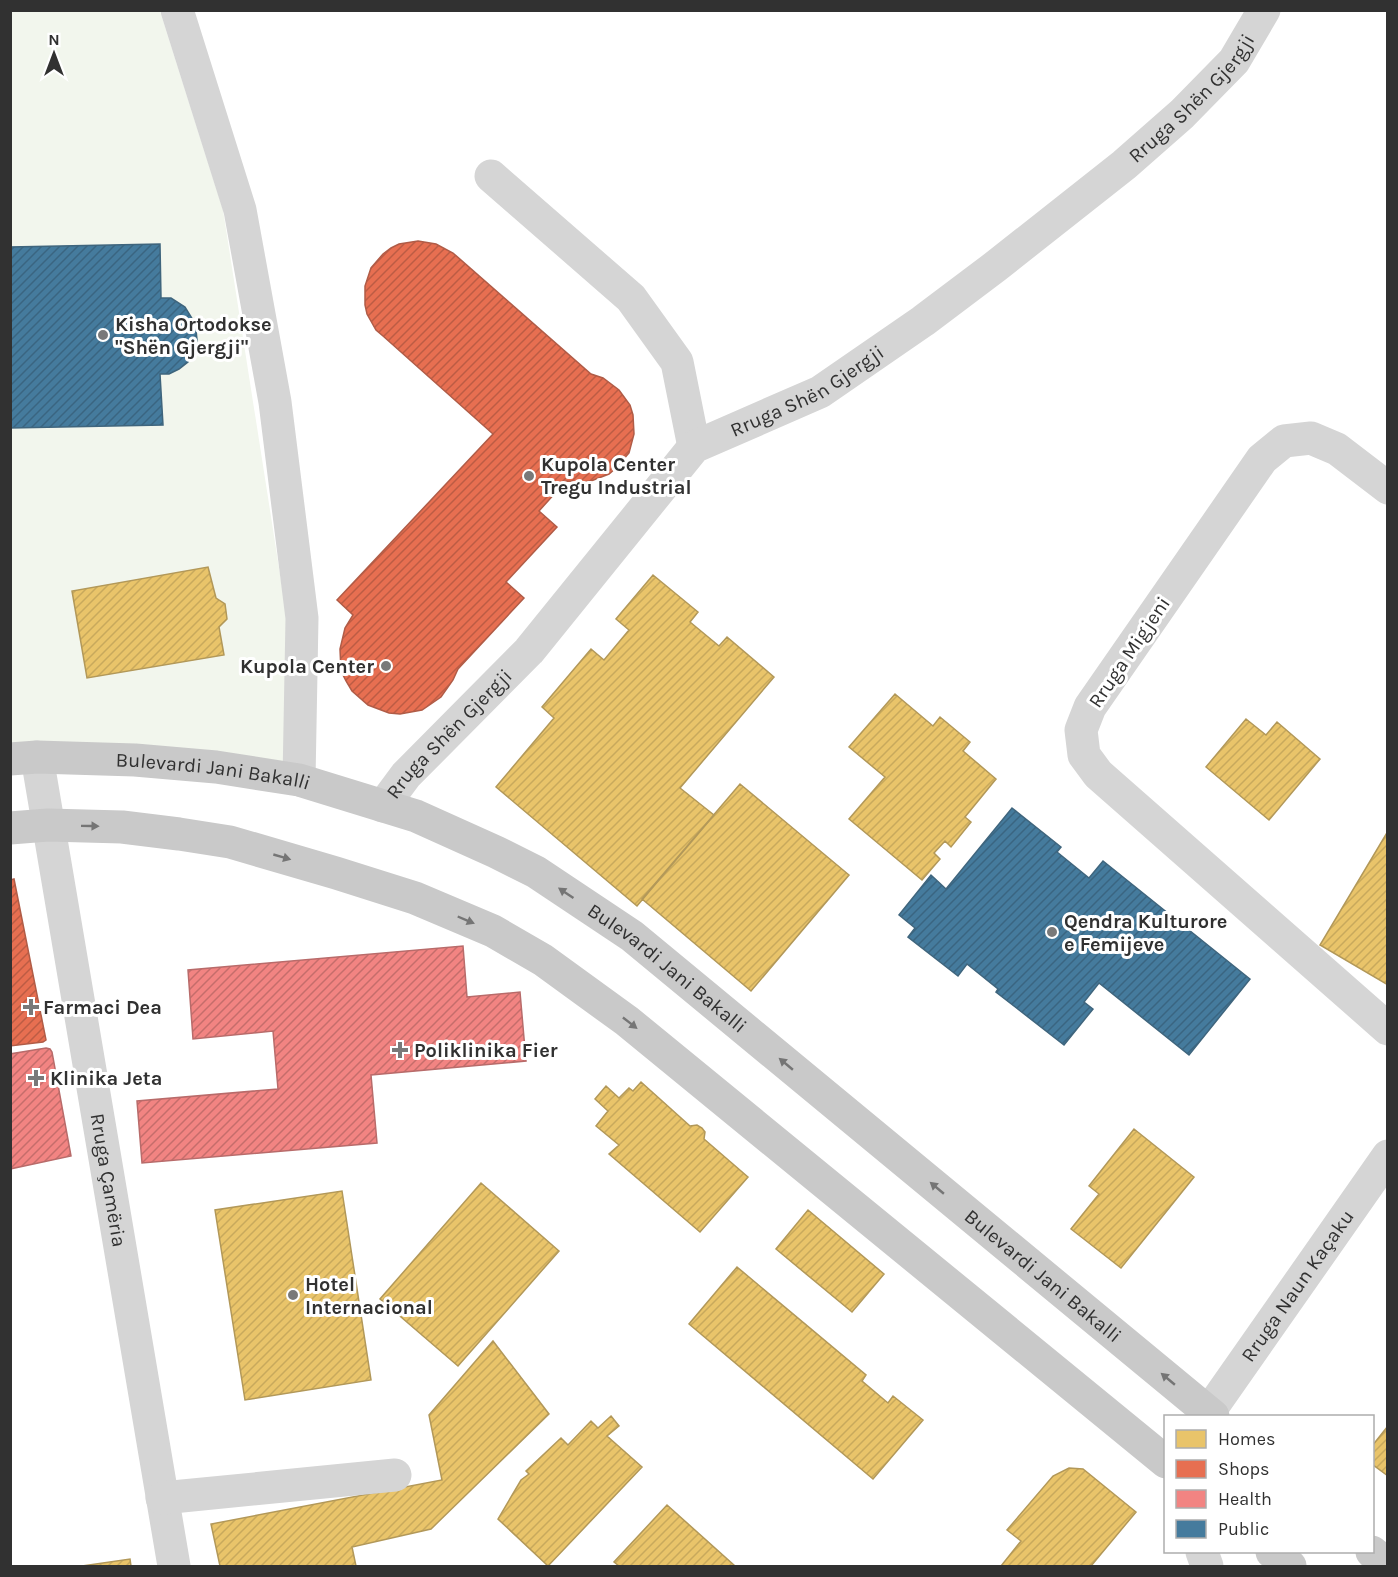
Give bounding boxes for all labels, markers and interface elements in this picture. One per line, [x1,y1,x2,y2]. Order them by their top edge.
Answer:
north arrow [24,24,84,84]
text: N [48,30,60,49]
street label: Rruga Shën Gjergji [1124,30,1259,168]
place label: Kisha Ortodokse "Shën Gjergji" [115,313,272,359]
marker: Kisha Ortodokse "Shën Gjergji" [96,328,110,342]
street label: Rruga Shën Gjergji [727,341,888,442]
place label: Kupola Center Tregu Industrial [541,453,692,499]
marker: Kupola Center Tregu Industrial [522,469,536,483]
street label: Rruga Migjeni [1084,592,1175,712]
place label: Kupola Center [240,655,374,678]
marker: Kupola Center [379,659,393,673]
street label: Rruga Shën Gjergji [382,664,517,803]
street label: Bulevardi Jani Bakalli [115,748,313,795]
one-way arrow [80,821,99,831]
one-way arrow [273,853,291,862]
one-way arrow [558,887,575,898]
street label: Bulevardi Jani Bakalli [583,899,751,1038]
place label: Qendra Kulturore e Femijeve [1064,910,1227,956]
one-way arrow [457,916,475,925]
marker: Qendra Kulturore e Femijeve [1045,925,1059,939]
place label: Farmaci Dea [43,996,162,1019]
marker: Farmaci Dea [24,1000,38,1014]
one-way arrow [623,1017,638,1029]
place label: Poliklinika Fier [414,1039,558,1062]
marker: Poliklinika Fier [391,1041,409,1059]
one-way arrow [779,1058,794,1070]
place label: Klinika Jeta [50,1067,162,1090]
marker: Klinika Jeta [27,1069,45,1087]
street label: Rruga Çamëria [86,1112,131,1249]
one-way arrow [930,1182,945,1195]
street label: Bulevardi Jani Bakalli [960,1205,1126,1347]
street label: Rruga Naun Kaçaku [1236,1206,1359,1366]
place label: Hotel Internacional [305,1273,433,1319]
marker: Hotel Internacional [286,1288,300,1302]
one-way arrow [1161,1373,1176,1386]
legend [1164,1415,1374,1553]
text: Homes [1218,1428,1275,1450]
text: Shops [1218,1458,1270,1480]
text: Health [1218,1488,1272,1510]
text: Public [1218,1518,1269,1540]

